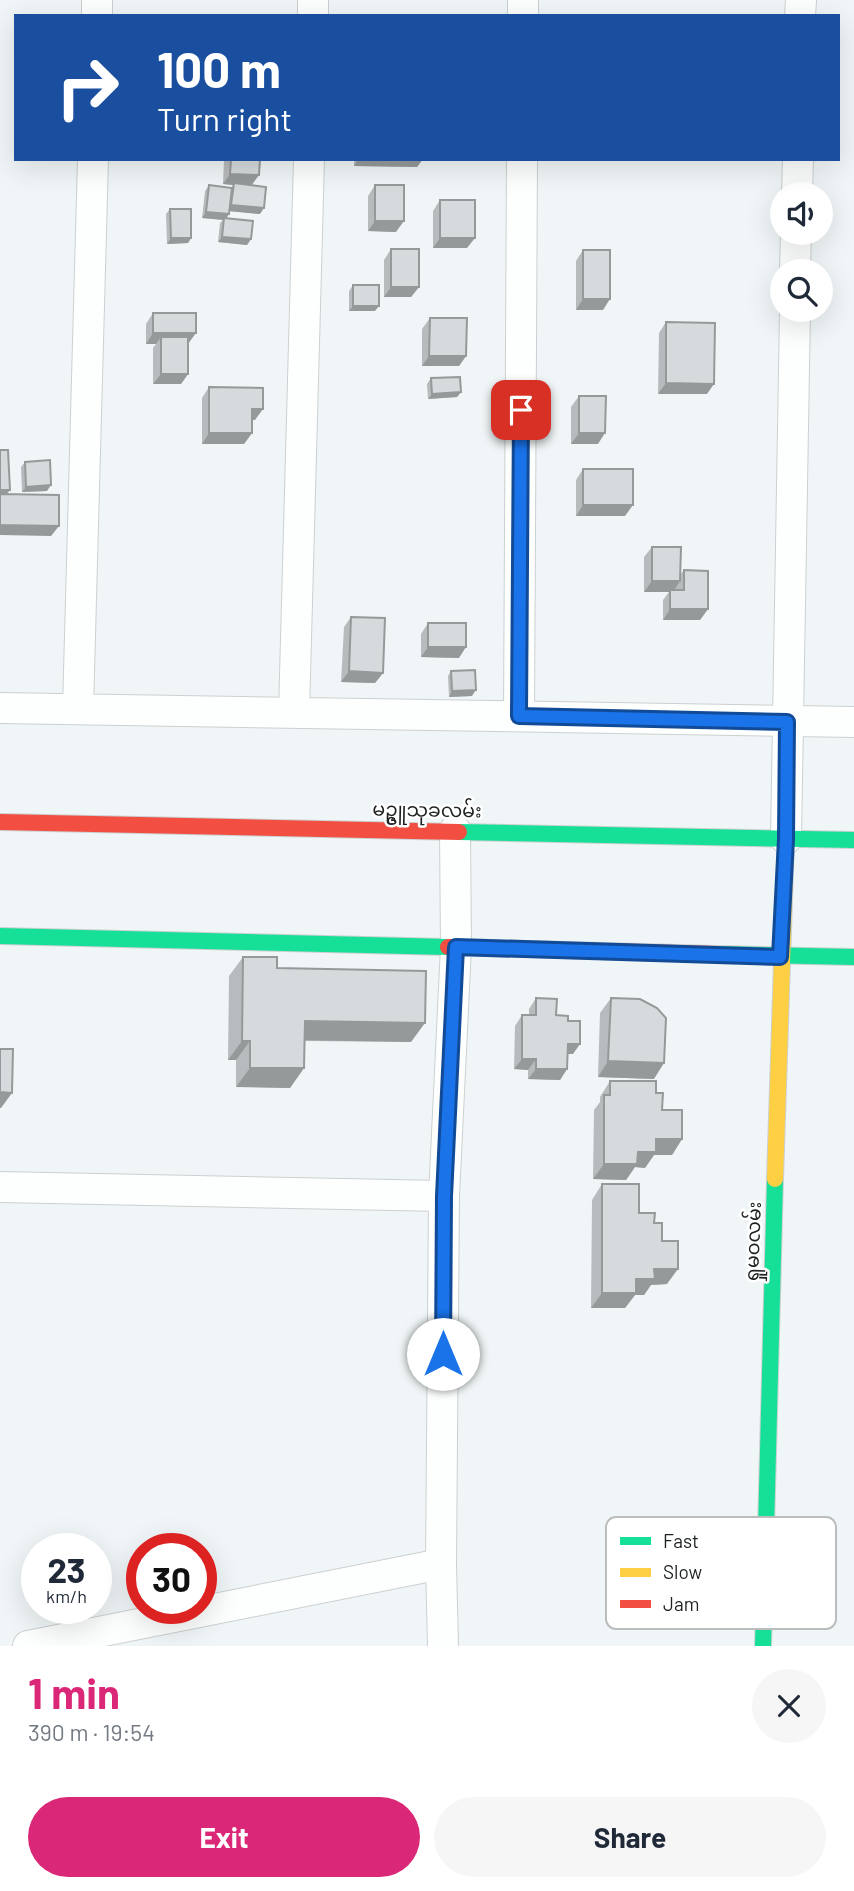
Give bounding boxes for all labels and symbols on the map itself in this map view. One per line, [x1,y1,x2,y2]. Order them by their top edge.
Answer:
pin [491,380,551,440]
street label: မဥ္ဇူသုခလမ်း [372,795,482,827]
street label: ရှုမဝလမ်း [737,1201,770,1283]
position arrow [406,1317,480,1391]
legend [606,1517,836,1629]
text: Fast [663,1529,699,1552]
speed limit sign: 30 [126,1533,217,1624]
text: Slow [663,1560,702,1583]
text: Jam [663,1592,699,1615]

